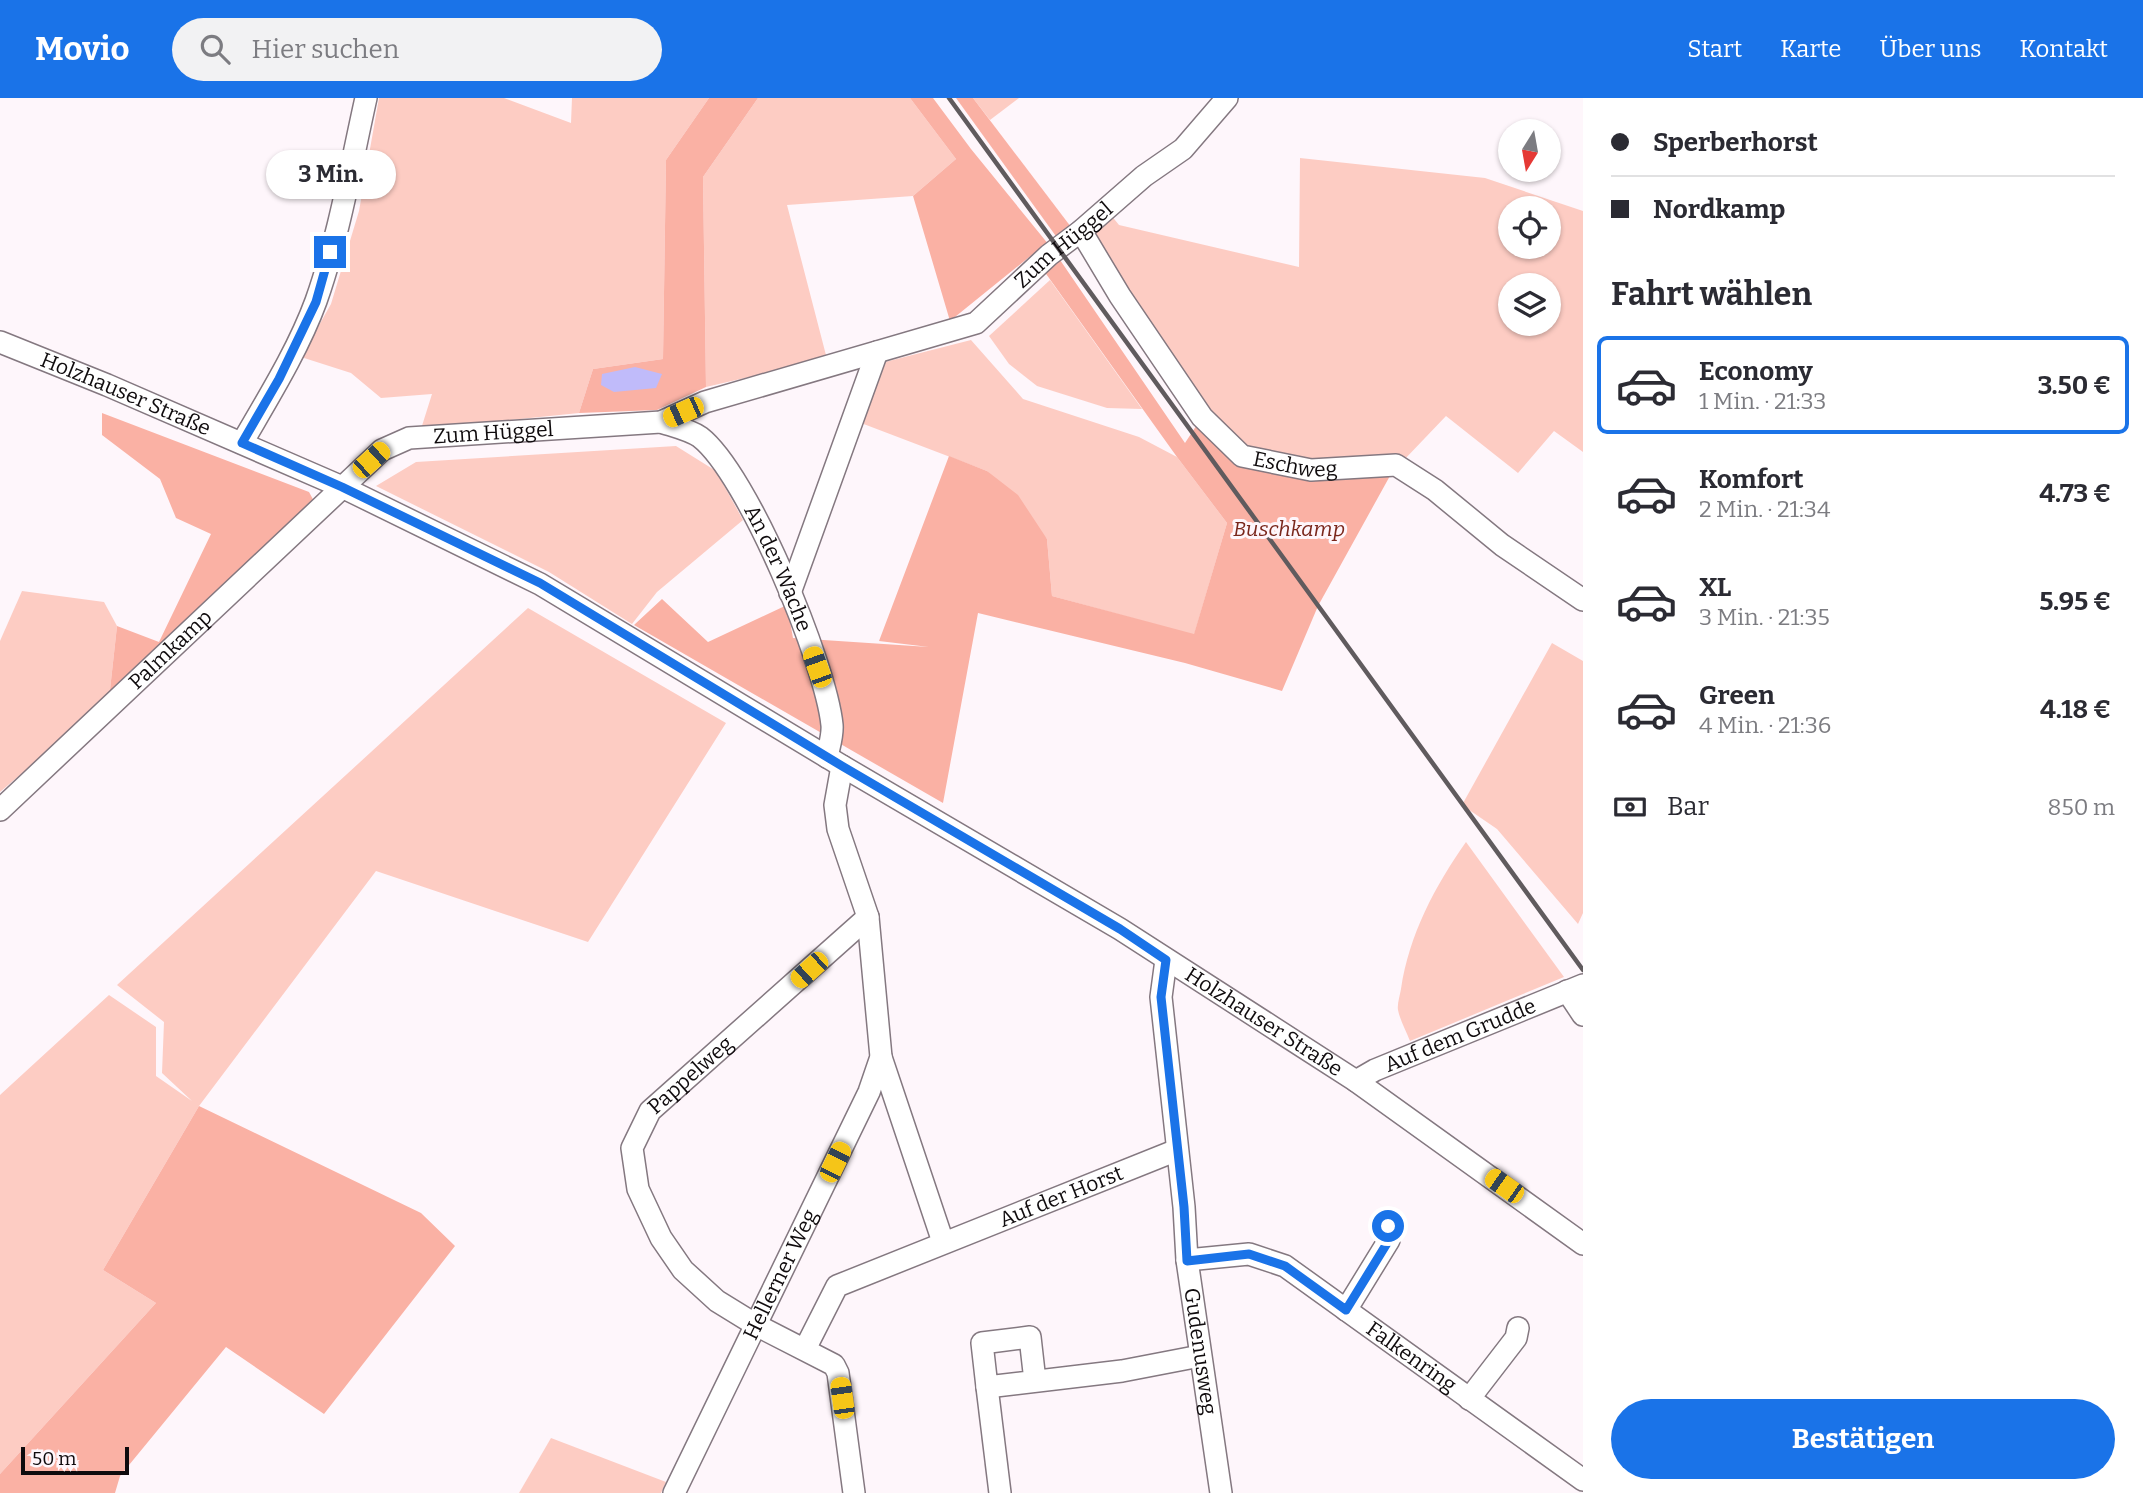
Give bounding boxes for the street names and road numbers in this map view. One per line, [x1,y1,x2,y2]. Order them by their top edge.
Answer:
street label: Zum Hüggel [1009,196,1118,294]
street label: Holzhauser Straße [37,347,215,441]
street label: Zum Hüggel [432,416,554,449]
street label: Eschweg [1251,446,1338,483]
street label: An der Wache [739,501,818,635]
street label: Palmkamp [123,604,217,695]
street label: Holzhauser Straße [1180,961,1348,1082]
street label: Auf dem Grudde [1381,993,1540,1078]
street label: Pappelweg [642,1030,739,1120]
street label: Auf der Horst [995,1160,1127,1233]
street label: Hellerner Weg [738,1205,823,1344]
street label: Gudenusweg [1178,1286,1222,1417]
street label: Falkenring [1361,1316,1462,1398]

